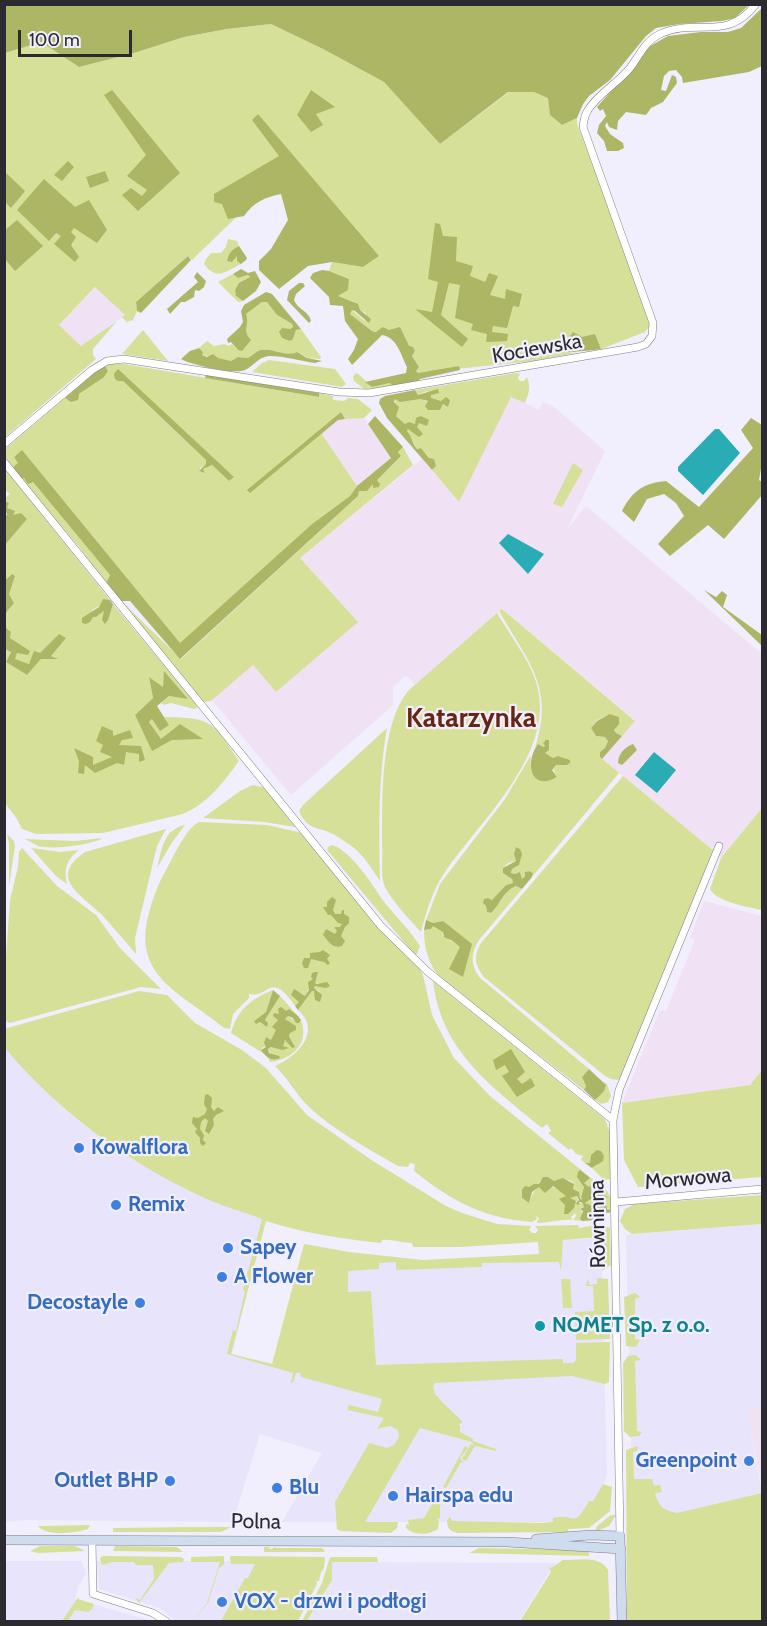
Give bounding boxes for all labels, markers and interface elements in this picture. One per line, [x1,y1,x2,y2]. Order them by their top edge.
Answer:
scale bar [21,18,135,56]
text: 100 m [29,29,80,51]
street label: Kociewska [490,329,584,369]
district label: Katarzynka [406,703,536,735]
place label: Kowalflora [91,1135,188,1161]
marker: Kowalflora [72,1141,86,1155]
street label: Morwowa [644,1163,732,1195]
street label: Równinna [585,1179,611,1269]
place label: Remix [128,1192,185,1218]
marker: Remix [109,1198,123,1212]
place label: Sapey [240,1235,297,1261]
marker: Sapey [221,1241,235,1255]
place label: A Flower [234,1264,313,1290]
marker: A Flower [215,1270,229,1284]
place label: Decostayle [27,1290,128,1316]
marker: Decostayle [133,1296,147,1310]
place label: NOMET Sp. z o.o. [552,1313,710,1339]
marker: NOMET Sp. z o.o. [533,1319,547,1333]
place label: Greenpoint [636,1448,737,1474]
marker: Greenpoint [742,1454,756,1468]
place label: Outlet BHP [54,1468,158,1494]
marker: Outlet BHP [163,1474,177,1488]
place label: Blu [289,1475,319,1501]
marker: Blu [270,1481,284,1495]
place label: Hairspa edu [405,1483,513,1509]
marker: Hairspa edu [386,1489,400,1503]
street label: Polna [231,1509,281,1535]
place label: VOX - drzwi i podłogi [234,1589,427,1615]
marker: VOX - drzwi i podłogi [215,1595,229,1609]

